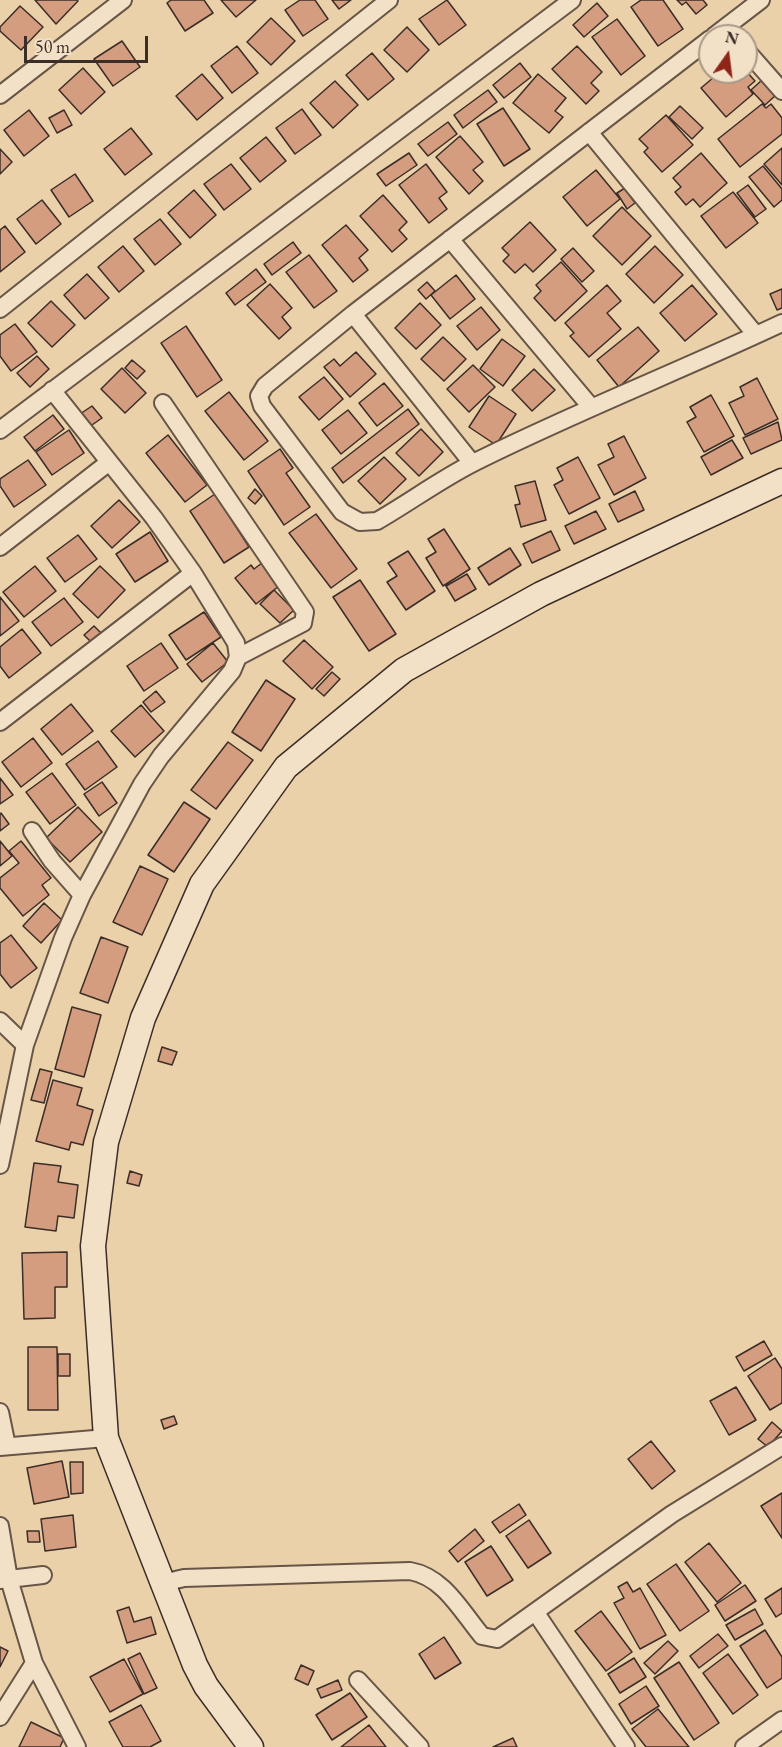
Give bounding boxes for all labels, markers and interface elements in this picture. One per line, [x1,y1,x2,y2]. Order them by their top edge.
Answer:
scale bar [27,24,152,62]
north arrow [698,24,758,84]
text: N [723,26,741,50]
text: 50 m [35,35,70,58]

